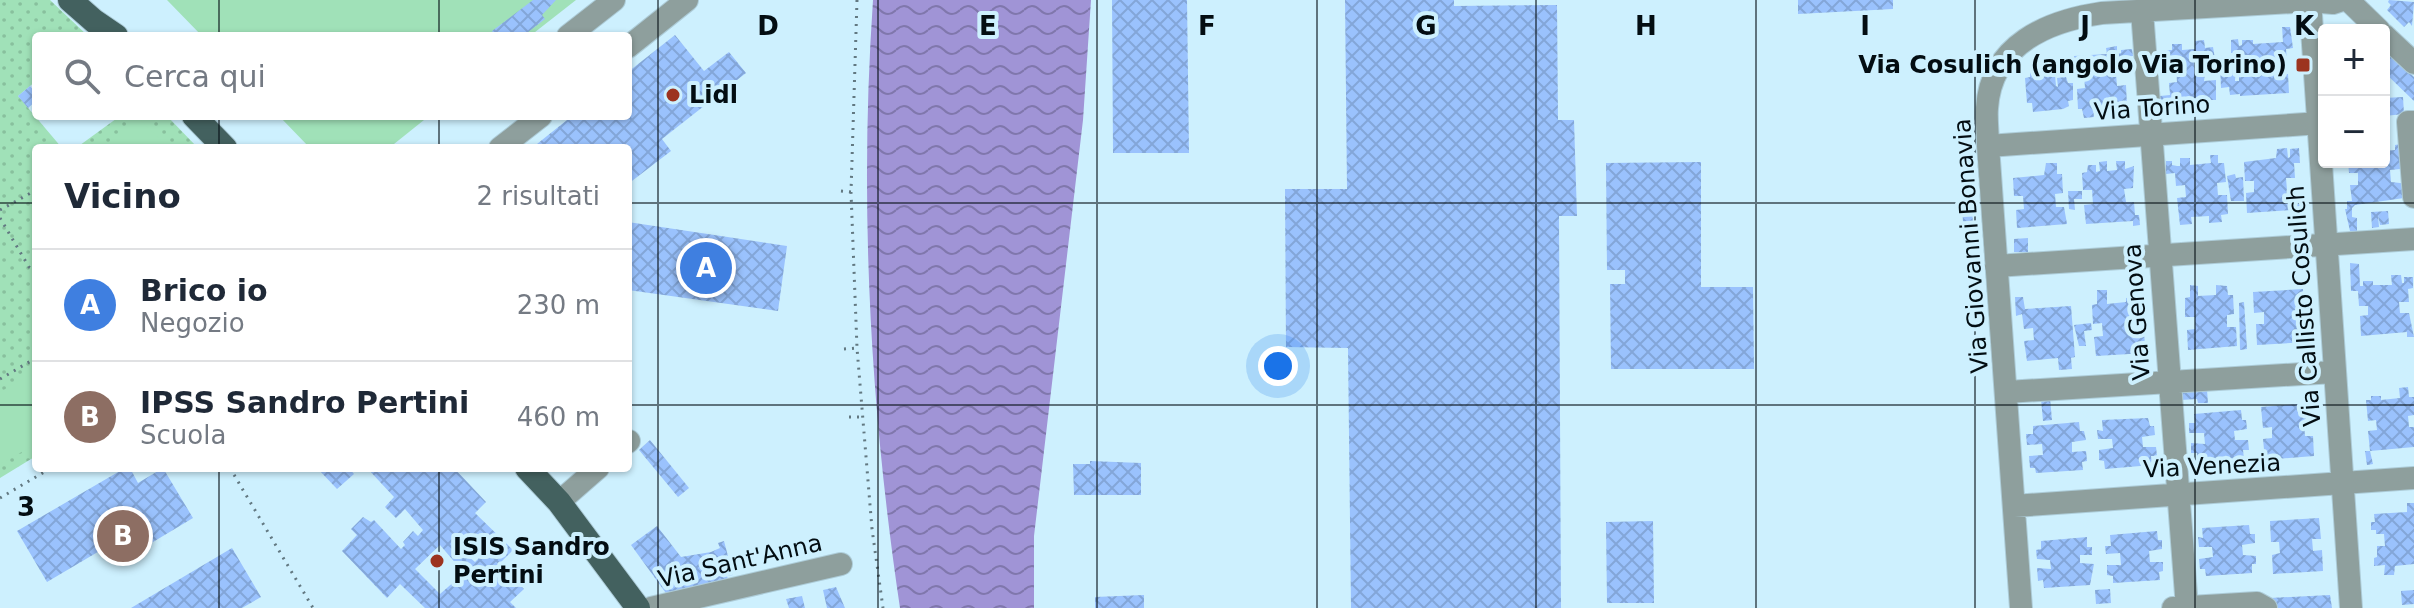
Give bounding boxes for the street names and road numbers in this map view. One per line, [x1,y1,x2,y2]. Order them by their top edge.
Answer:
street label: Via Torino [2093,90,2211,126]
street label: Via Giovanni Bonavia [1948,118,1994,374]
street label: Via Callisto Cosulich [2282,185,2326,427]
street label: Via Genova [2118,243,2156,381]
street label: Via Venezia [2142,448,2282,484]
street label: Via Sant'Anna [655,529,825,593]

